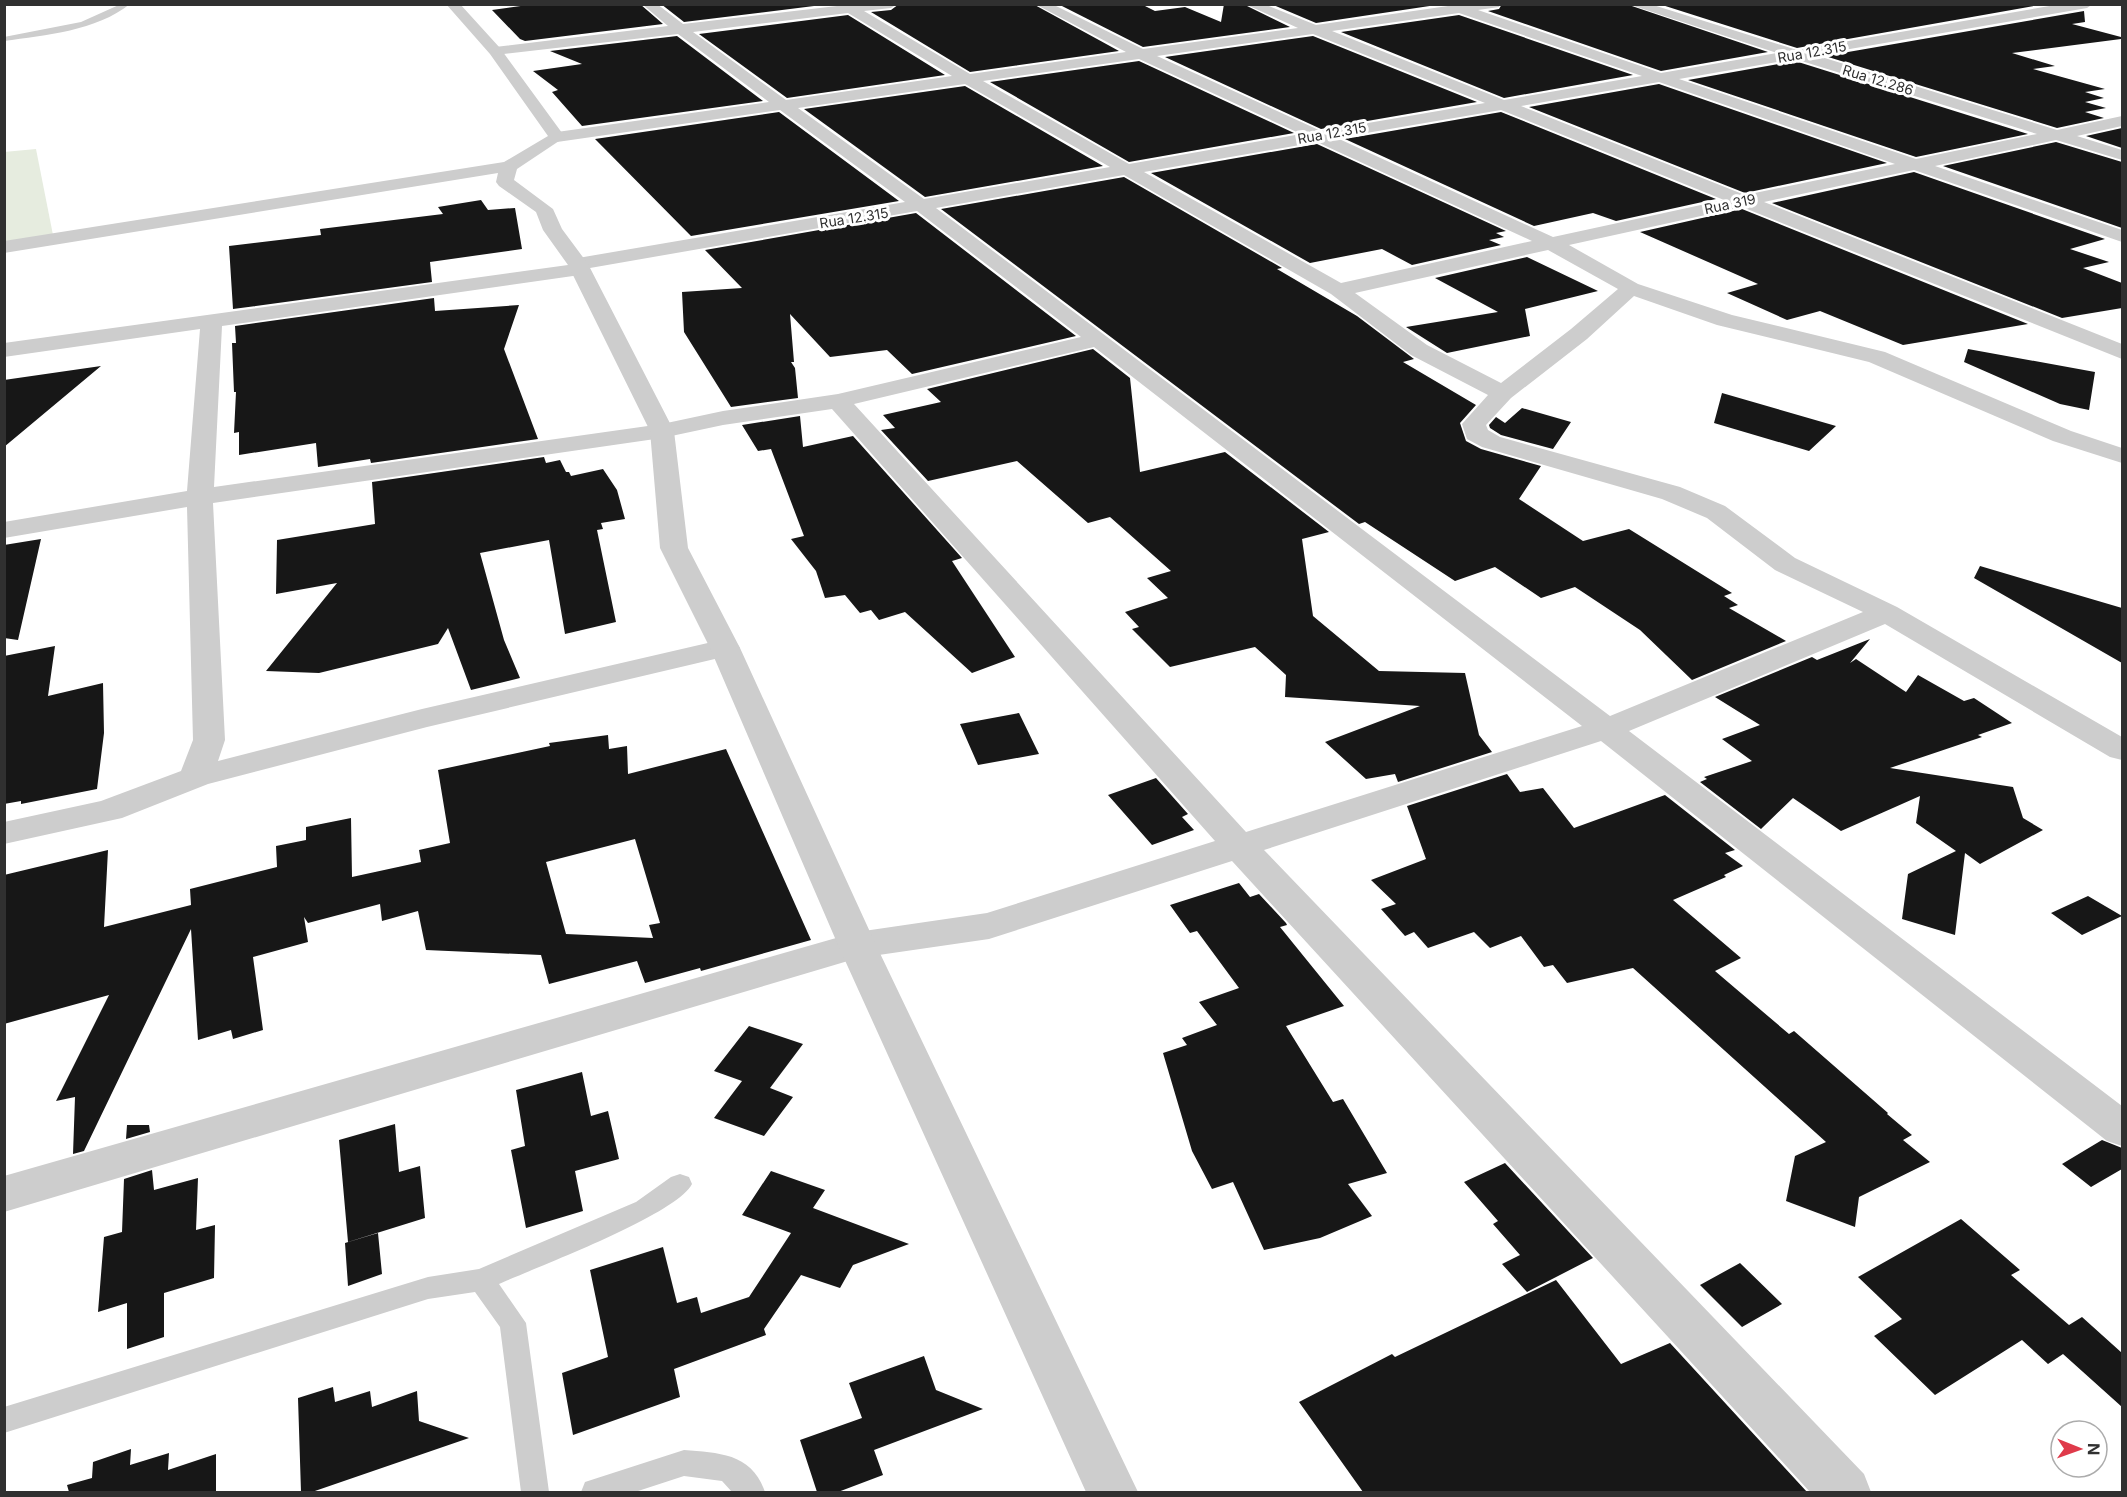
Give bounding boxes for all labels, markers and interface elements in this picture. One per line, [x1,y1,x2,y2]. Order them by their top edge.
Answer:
street label: Rua 12.315 [1776,37,1848,66]
street label: Rua 12.286 [1841,61,1916,98]
street label: Rua 12.315 [1296,118,1368,147]
street label: Rua 319 [1703,190,1757,217]
street label: Rua 12.315 [818,204,890,231]
north arrow [2049,1419,2109,1479]
text: N [2084,1443,2104,1456]

